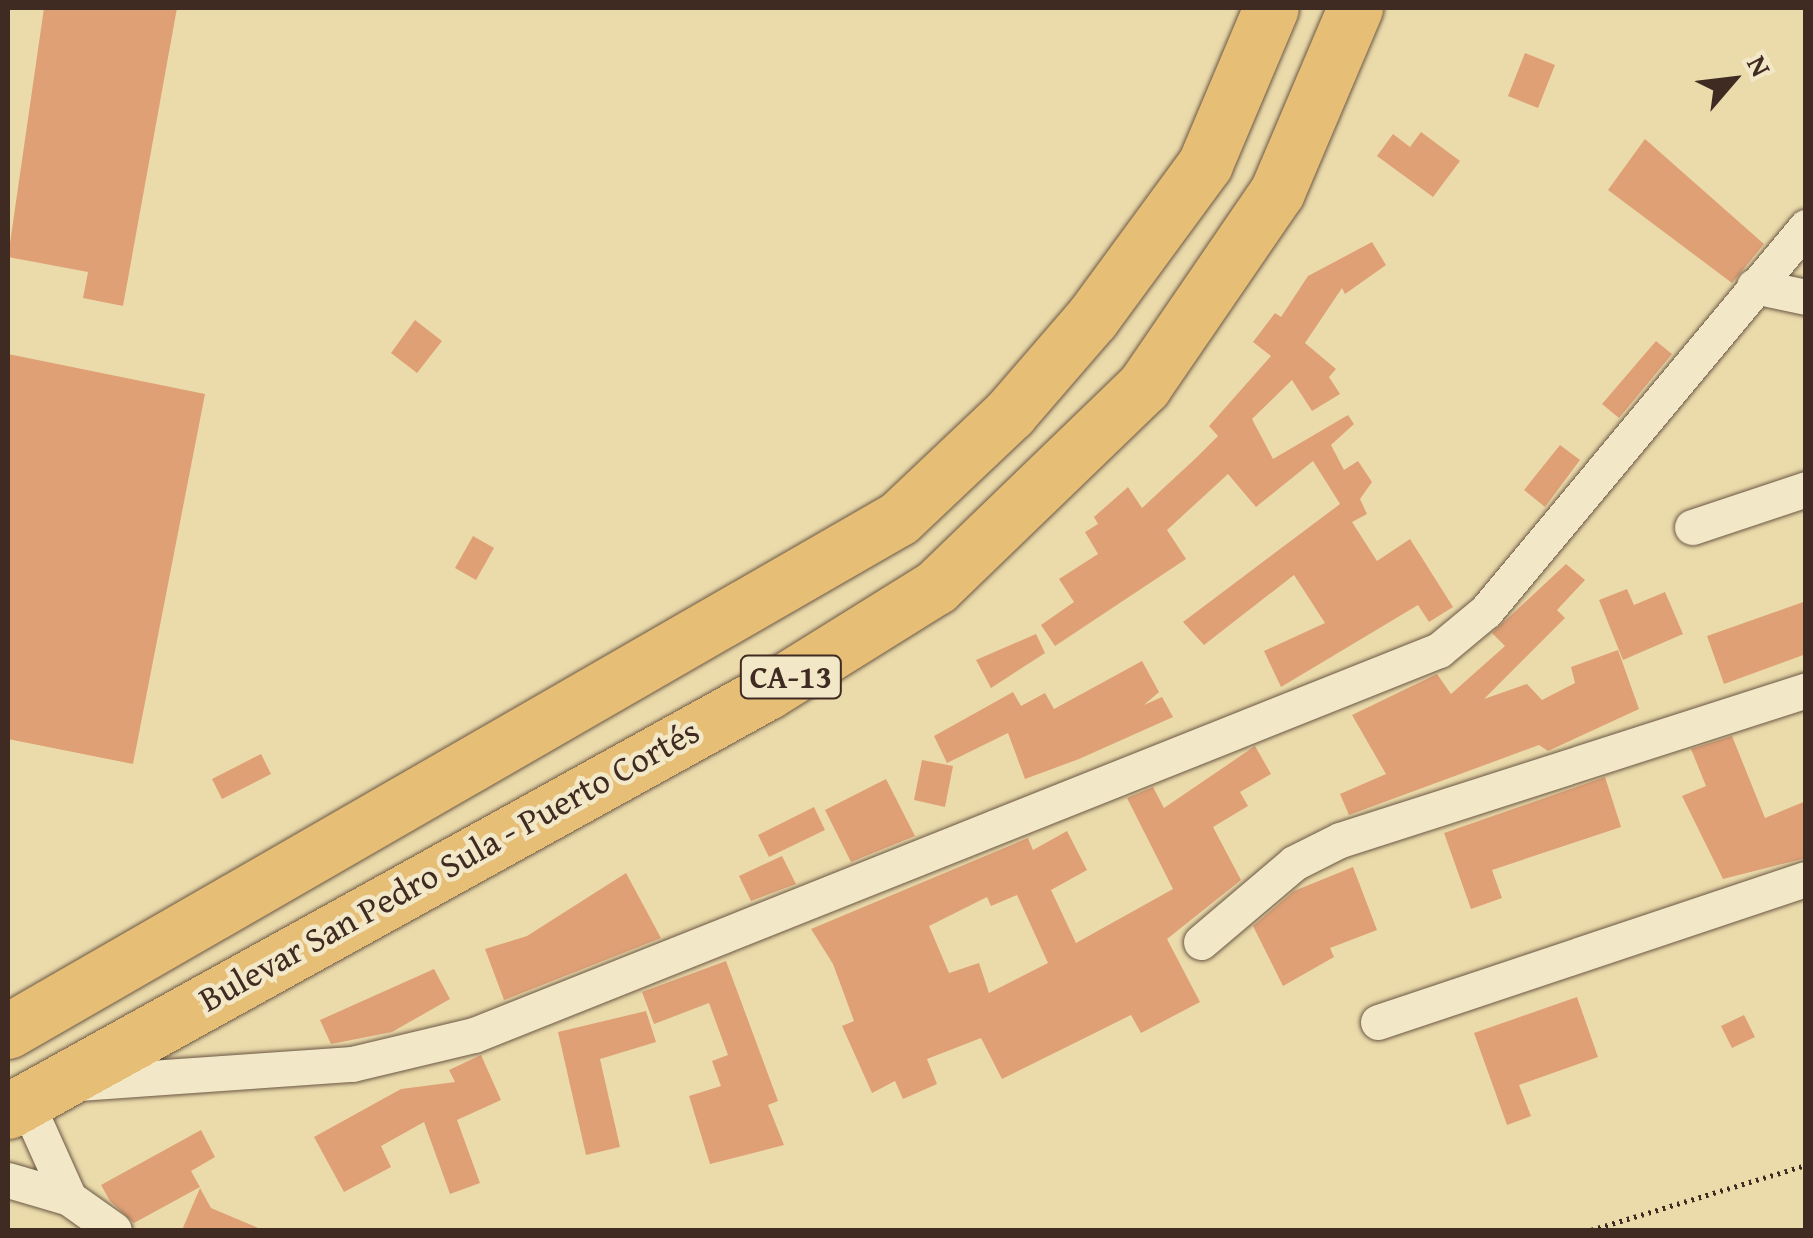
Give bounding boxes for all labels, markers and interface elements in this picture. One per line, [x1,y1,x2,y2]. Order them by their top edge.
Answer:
north arrow [1683,30,1783,130]
text: N [1737,48,1782,84]
road number: CA-13 [738,650,844,704]
street label: Bulevar San Pedro Sula - Puerto Cortés [192,710,706,1020]

